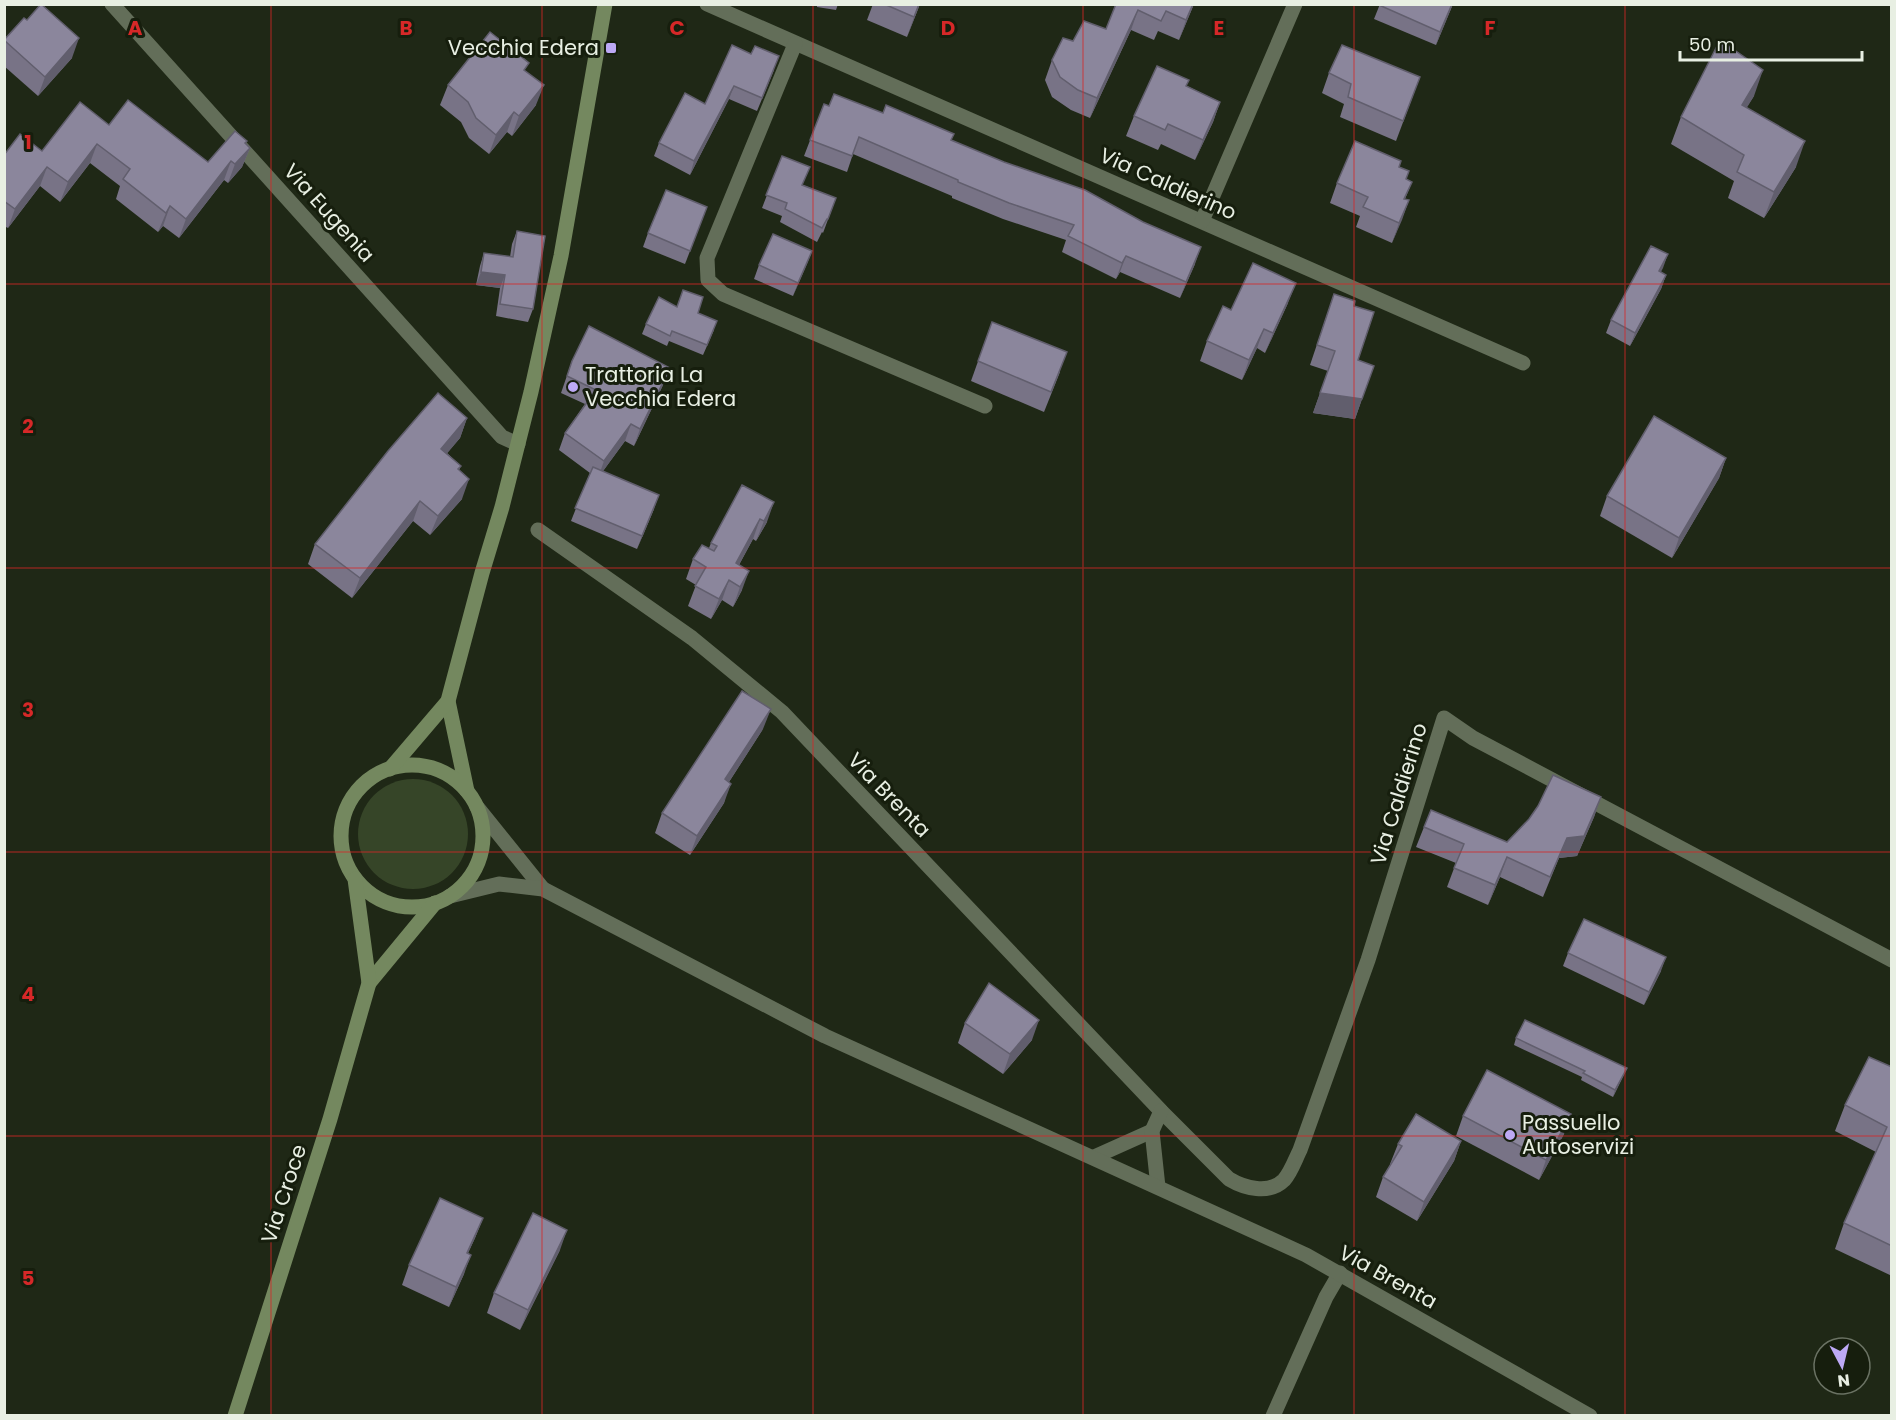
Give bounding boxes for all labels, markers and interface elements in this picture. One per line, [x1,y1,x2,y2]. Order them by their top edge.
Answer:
text: A [128,14,143,42]
text: B [399,14,413,42]
text: C [669,14,685,42]
text: D [941,14,955,42]
text: E [1214,14,1224,42]
text: F [1485,14,1496,42]
scale bar [1680,24,1862,62]
text: 50 m [1689,32,1735,57]
place label: Vecchia Edera [448,33,599,62]
marker: Vecchia Edera [604,41,618,55]
text: 1 [24,128,32,156]
street label: Via Caldierino [1095,140,1241,227]
street label: Via Eugenia [277,157,381,268]
place label: Trattoria La Vecchia Edera [585,360,736,413]
marker: Trattoria La Vecchia Edera [566,380,580,394]
text: 2 [22,412,34,440]
text: 3 [22,696,34,724]
street label: Via Caldierino [1363,719,1434,868]
street label: Via Brenta [841,746,937,844]
text: 4 [21,980,35,1008]
place label: Passuello Autoservizi [1522,1108,1634,1161]
marker: Passuello Autoservizi [1503,1128,1517,1142]
street label: Via Croce [254,1141,313,1247]
street label: Via Brenta [1334,1238,1443,1315]
text: 5 [22,1264,35,1292]
north arrow [1812,1336,1872,1396]
text: N [1836,1368,1851,1393]

